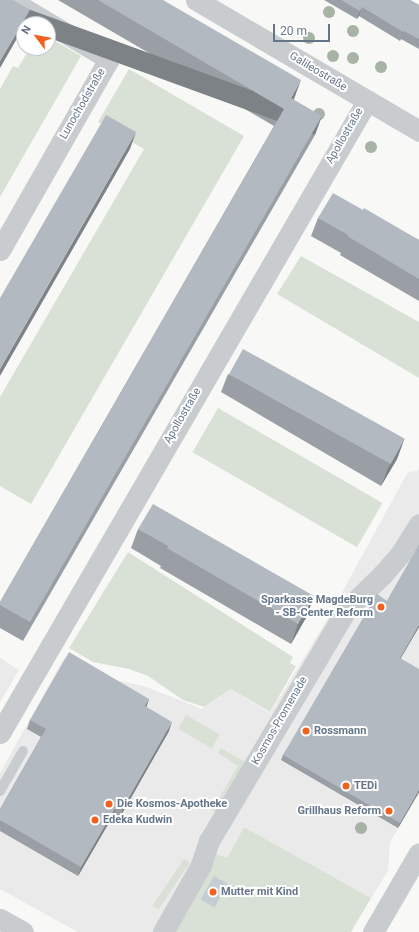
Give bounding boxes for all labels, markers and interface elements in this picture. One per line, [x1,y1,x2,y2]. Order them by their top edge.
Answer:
north arrow [16,16,56,56]
scale bar [275,16,332,42]
text: N [19,23,34,37]
text: 20 m [280,24,307,38]
street label: Galileostraße [287,50,349,94]
street label: Lunochodstraße [57,66,109,142]
street label: Apollostraße [324,106,366,166]
street label: Apollostraße [162,386,204,446]
place label: Sparkasse MagdeBurg - SB-Center Reform [261,594,373,620]
marker: Sparkasse MagdeBurg - SB-Center Reform [376,602,386,612]
street label: Kosmos-Promenade [249,675,311,767]
place label: Rossmann [314,724,366,738]
marker: Rossmann [301,726,311,736]
place label: TEDi [354,779,377,793]
marker: TEDi [341,781,351,791]
place label: Die Kosmos-Apotheke [117,797,227,811]
marker: Die Kosmos-Apotheke [104,799,114,809]
place label: Grillhaus Reform [297,804,381,818]
marker: Grillhaus Reform [384,806,394,816]
place label: Edeka Kudwin [103,813,172,827]
marker: Edeka Kudwin [90,815,100,825]
place label: Mutter mit Kind [221,885,298,899]
marker: Mutter mit Kind [208,887,218,897]

